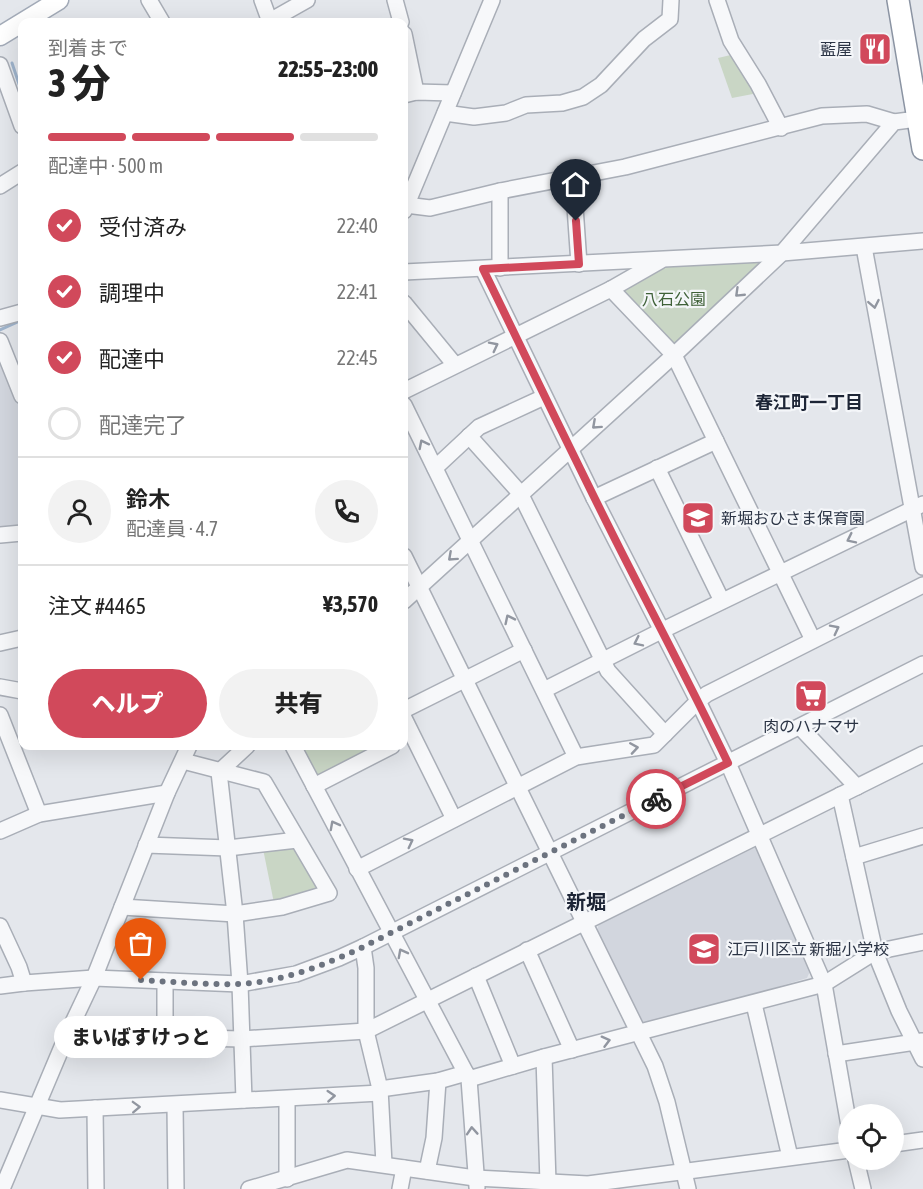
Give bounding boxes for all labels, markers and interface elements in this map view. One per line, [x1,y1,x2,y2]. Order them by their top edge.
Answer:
restaurant icon: 藍屋 [857,31,893,67]
text: 到着まで [48,36,128,59]
place label: 藍屋 [820,40,852,58]
text: 22:55–23:00 [278,56,378,82]
text: 3 分 [48,61,111,105]
text: 配達中 · 500 m [48,154,163,177]
pin [550,159,601,221]
icon: home [559,168,592,201]
icon: check [48,209,81,242]
text: 受付済み [99,214,187,240]
text: 22:40 [337,214,378,237]
icon: check [48,275,81,308]
text: 調理中 [99,280,165,306]
text: 22:41 [337,280,378,303]
one-way arrow [736,286,746,297]
park label: 八石公園 [642,290,706,308]
one-way arrow [867,299,880,309]
icon: check [48,341,81,374]
one-way arrow [487,342,498,353]
text: 配達中 [99,346,165,372]
text: 22:45 [337,346,378,369]
district label: 春江町一丁目 [755,392,863,413]
text: 配達完了 [99,412,187,438]
one-way arrow [592,418,603,429]
one-way arrow [419,439,430,450]
button: person [48,480,111,543]
button: phone [315,480,378,543]
text: 鈴木 [126,486,170,512]
school or university icon: 新堀おひさま保育園 [680,500,716,536]
place label: 新堀おひさま保育園 [721,509,865,527]
text: 配達員 · 4.7 [126,517,218,540]
one-way arrow [847,532,858,543]
one-way arrow [448,550,459,561]
text: ¥3,570 [323,591,378,617]
text: 注文 #4465 [48,593,146,619]
one-way arrow [504,614,516,625]
one-way arrow [829,625,840,637]
one-way arrow [634,635,644,646]
button: ヘルプ [48,669,207,738]
button: 共有 [219,669,378,738]
supermarket icon: 肉のハナマサ [793,678,829,714]
place label: 肉のハナマサ [763,717,859,735]
one-way arrow [629,742,639,754]
courier [626,769,686,829]
icon: bike [640,783,673,816]
one-way arrow [330,821,342,832]
one-way arrow [403,838,414,849]
district label: 新堀 [566,890,606,913]
pin [115,918,166,980]
icon: bag [124,927,157,960]
school or university icon: 江戸川区立 新掘小学校 [686,931,722,967]
place label: 江戸川区立 新掘小学校 [727,940,889,958]
one-way arrow [398,949,409,959]
callout: まいばすけっと [54,1016,228,1058]
text: まいばすけっと [71,1025,211,1048]
one-way arrow [601,1035,611,1048]
one-way arrow [326,1090,335,1103]
one-way arrow [132,1101,141,1113]
map controls [838,1104,904,1170]
button: locate [838,1104,904,1170]
one-way arrow [466,1126,479,1135]

